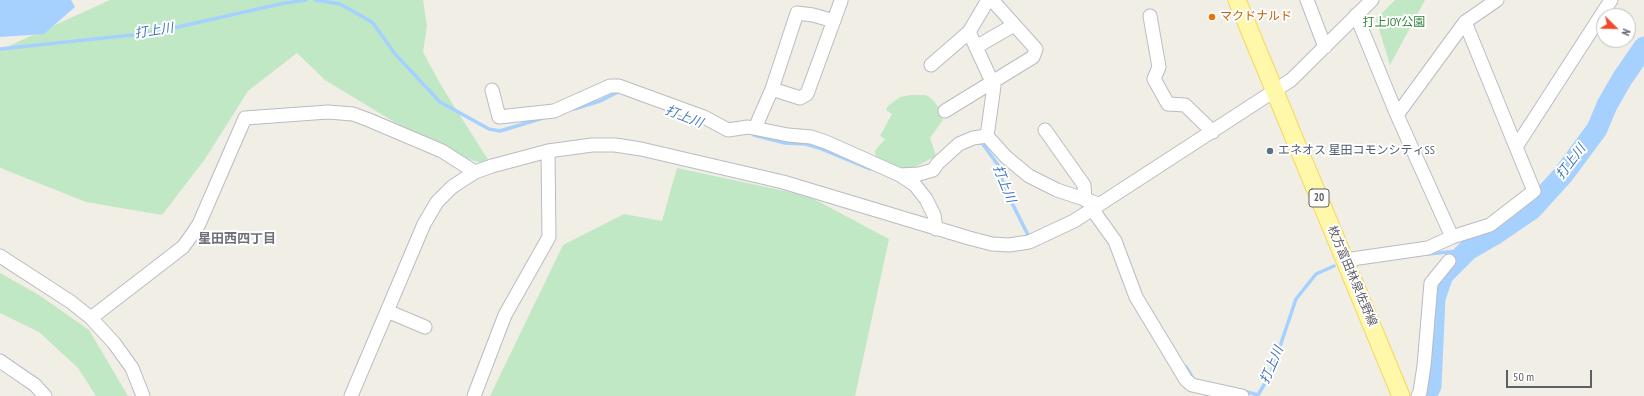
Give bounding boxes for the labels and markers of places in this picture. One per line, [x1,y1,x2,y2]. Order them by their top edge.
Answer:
place label: マクドナルド [1220,10,1292,24]
marker: マクドナルド [1207,12,1217,22]
place label: エネオス 星田コモンシティSS [1278,144,1435,158]
marker: エネオス 星田コモンシティSS [1265,146,1275,156]

